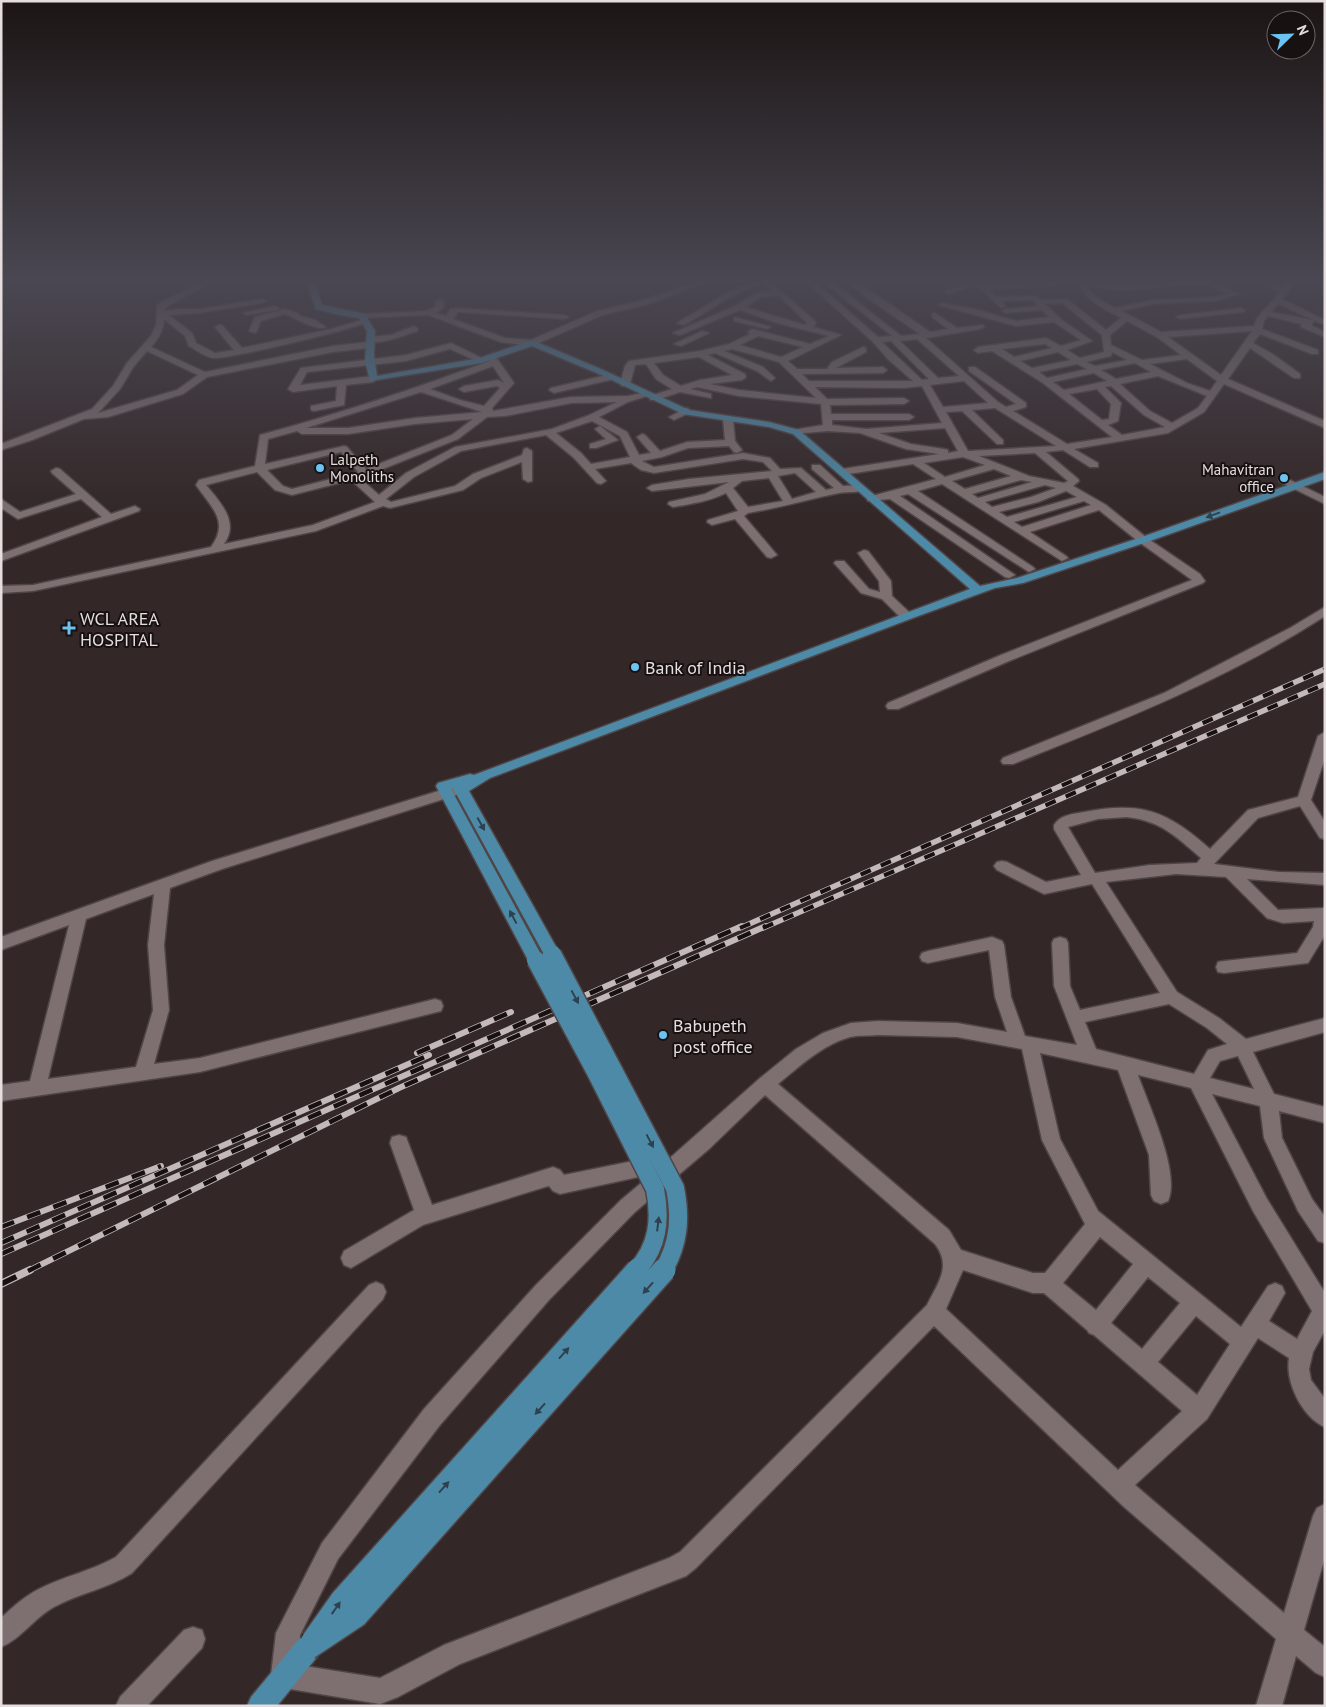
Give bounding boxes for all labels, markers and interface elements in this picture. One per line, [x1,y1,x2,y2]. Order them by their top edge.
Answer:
north arrow [1266,10,1316,60]
text: N [1293,22,1313,38]
place label: Lalpeth Monoliths [330,450,394,486]
place label: Mahavitran office [1202,460,1274,496]
marker: Lalpeth Monoliths [314,462,326,474]
marker: Mahavitran office [1278,472,1290,484]
one-way arrow [1205,511,1220,519]
place label: WCL AREA HOSPITAL [80,607,159,651]
marker: WCL AREA HOSPITAL [62,621,76,635]
place label: Bank of India [645,656,746,679]
marker: Bank of India [629,661,641,673]
one-way arrow [476,818,485,831]
one-way arrow [509,910,517,925]
one-way arrow [571,990,579,1005]
place label: Babupeth post office [673,1014,753,1058]
marker: Babupeth post office [657,1029,669,1041]
one-way arrow [646,1134,654,1149]
one-way arrow [654,1215,662,1231]
one-way arrow [642,1281,653,1294]
one-way arrow [558,1348,570,1360]
one-way arrow [534,1403,546,1415]
one-way arrow [438,1481,450,1493]
one-way arrow [331,1602,341,1615]

